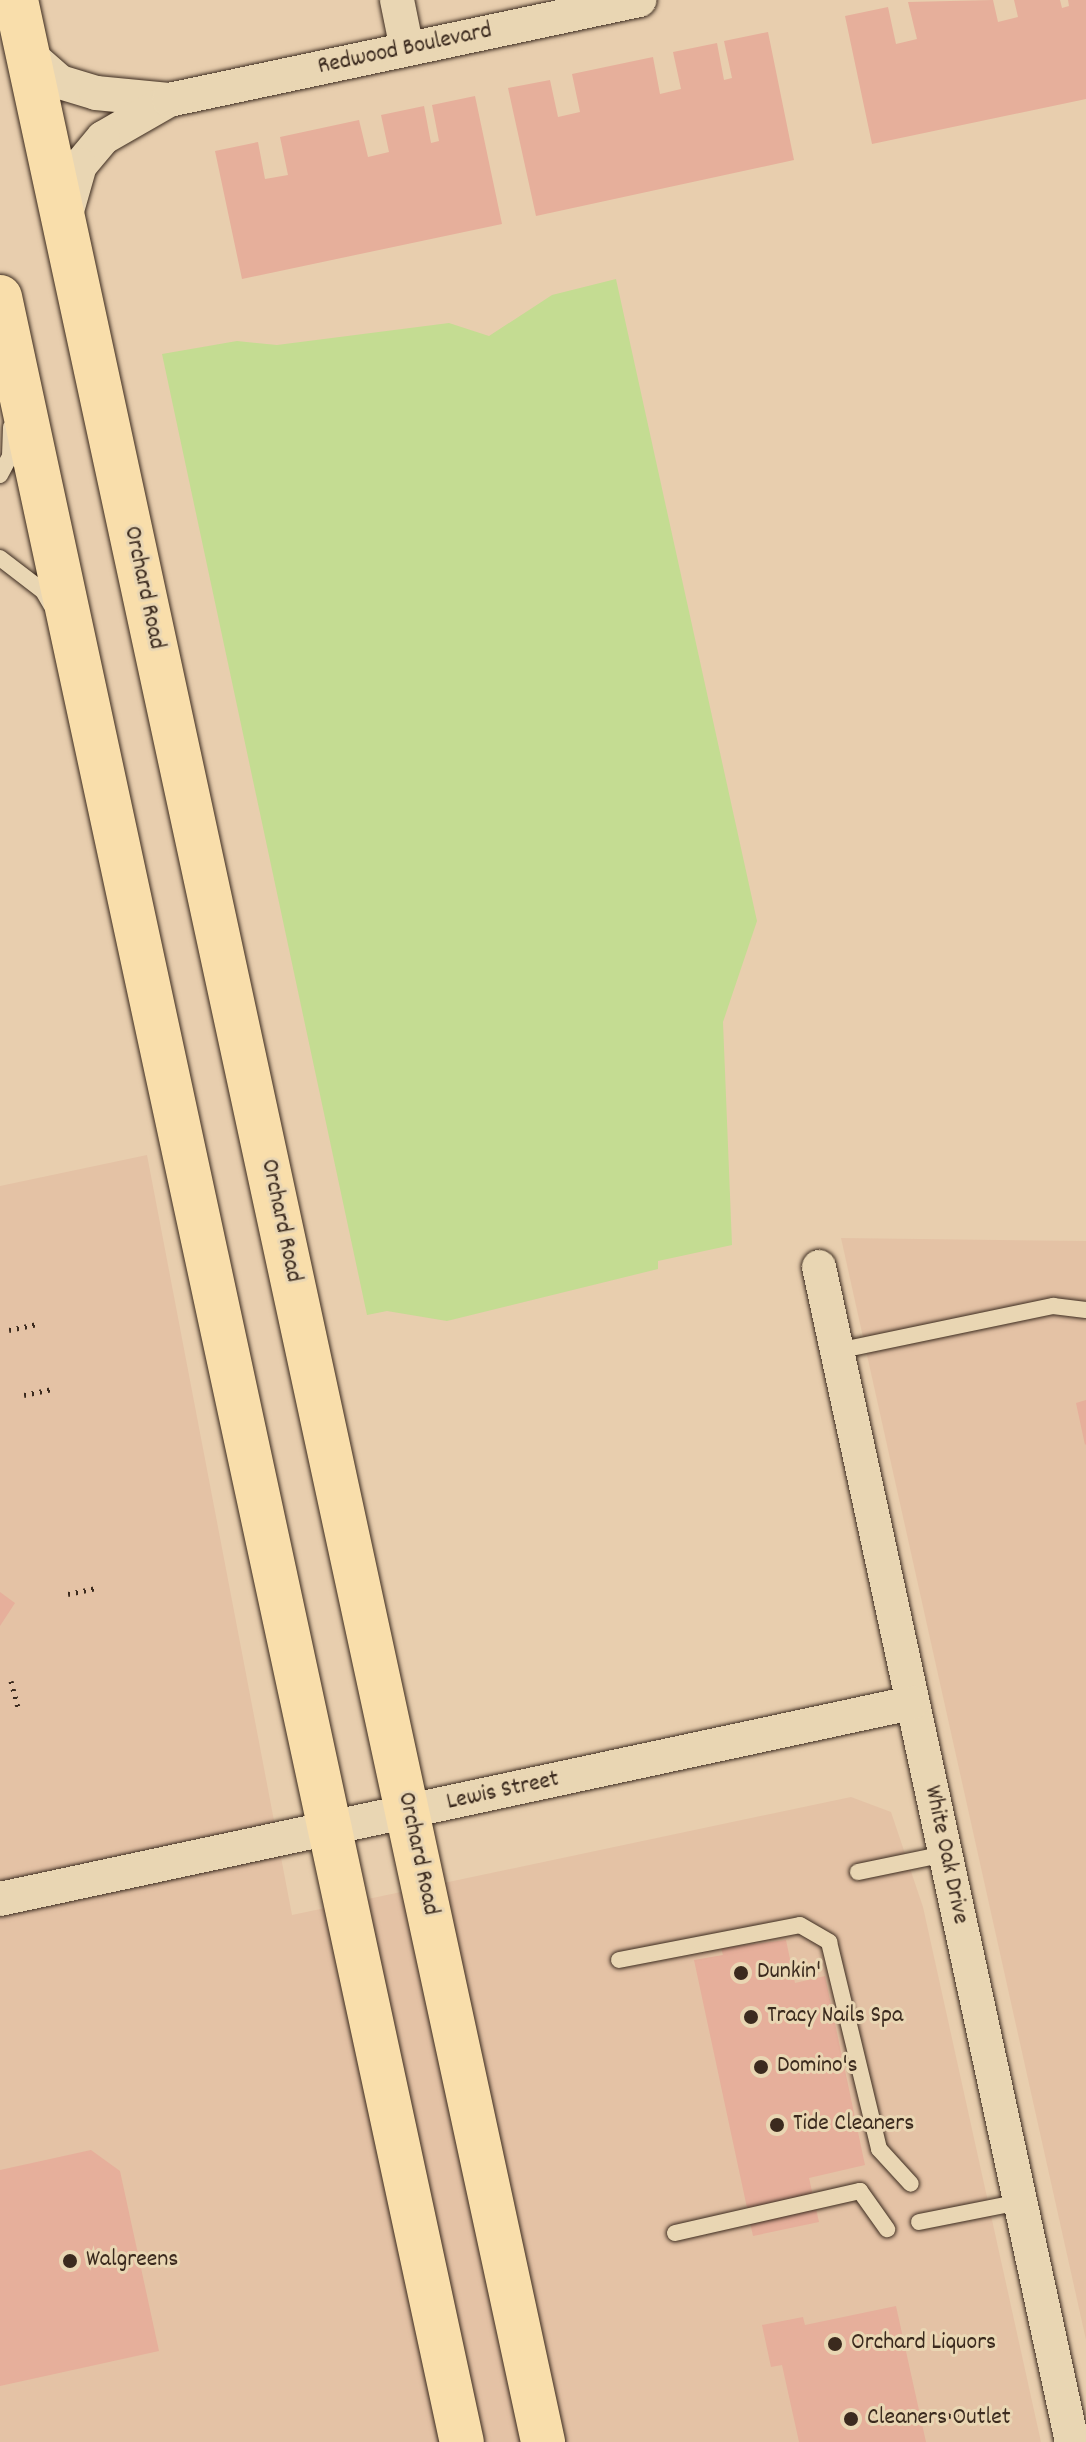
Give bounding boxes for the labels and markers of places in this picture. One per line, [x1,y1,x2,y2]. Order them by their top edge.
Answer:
place label: Dunkin' [757,1959,821,1987]
marker: Dunkin' [732,1964,750,1982]
place label: Tracy Nails Spa [767,2003,903,2031]
marker: Tracy Nails Spa [742,2008,760,2026]
place label: Domino's [777,2053,858,2081]
marker: Domino's [752,2058,770,2076]
place label: Tide Cleaners [793,2111,914,2139]
marker: Tide Cleaners [768,2116,786,2134]
place label: Walgreens [86,2247,178,2275]
marker: Walgreens [61,2252,79,2270]
place label: Orchard Liquors [851,2330,996,2358]
marker: Orchard Liquors [826,2335,844,2353]
place label: Cleaners Outlet [867,2405,1011,2433]
marker: Cleaners Outlet [842,2410,860,2428]

